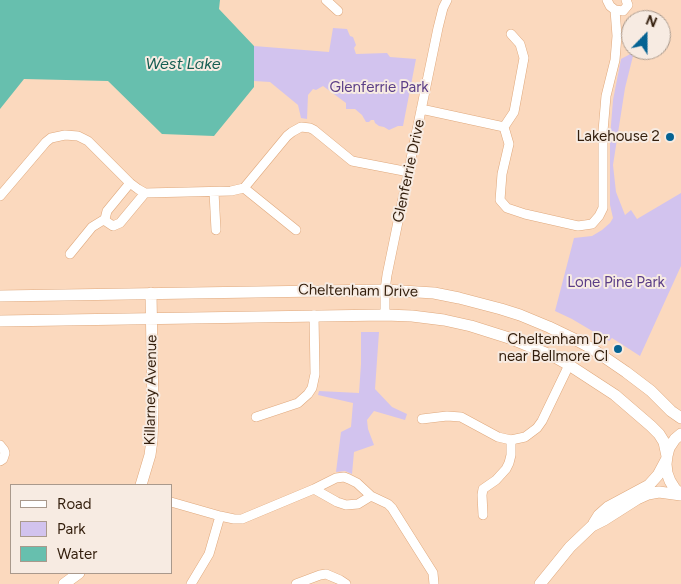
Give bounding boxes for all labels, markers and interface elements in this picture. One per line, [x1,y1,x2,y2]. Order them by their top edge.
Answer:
north arrow [621,10,671,60]
text: N [643,12,660,31]
water label: West Lake [145,54,221,74]
park label: Glenferrie Park [330,79,428,97]
street label: Glenferrie Drive [389,118,429,224]
place label: Lakehouse 2 [577,128,660,146]
marker: Lakehouse 2 [664,131,676,143]
park label: Lone Pine Park [567,274,665,292]
street label: Cheltenham Drive [298,281,418,301]
place label: Cheltenham Dr near Bellmore Cl [499,331,608,366]
street label: Killarney Avenue [141,335,161,445]
marker: Cheltenham Dr near Bellmore Cl [612,343,624,355]
legend [10,484,172,574]
text: Road [57,495,92,513]
text: Park [57,520,86,538]
text: Water [57,545,97,563]

